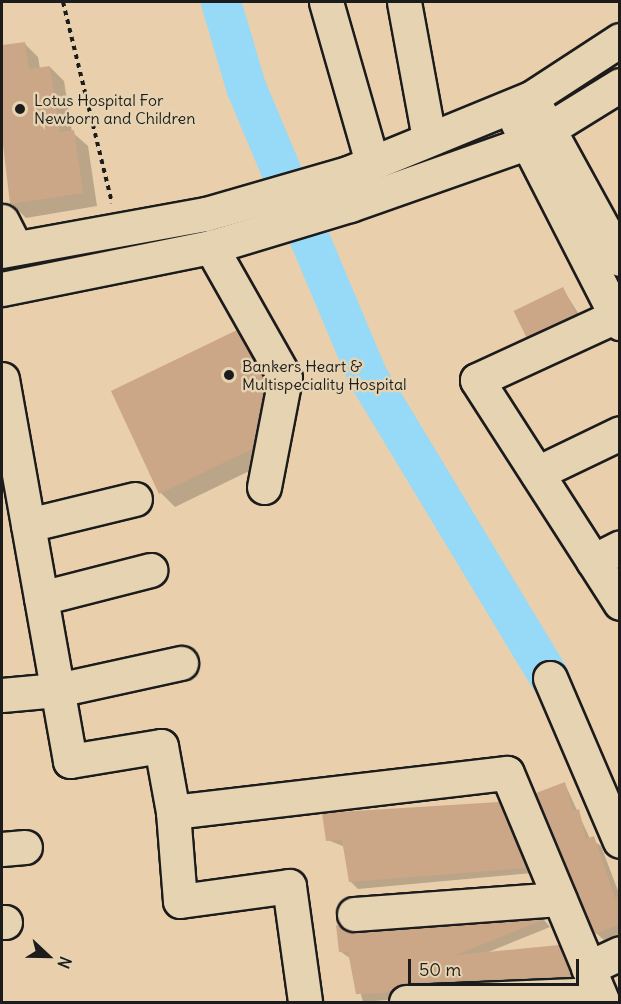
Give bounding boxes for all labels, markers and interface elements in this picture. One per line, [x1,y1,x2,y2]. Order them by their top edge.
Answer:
place label: Lotus Hospital For Newborn and Children [34,90,195,128]
marker: Lotus Hospital For Newborn and Children [11,100,29,118]
place label: Bankers Heart & Multispeciality Hospital [242,356,407,394]
marker: Bankers Heart & Multispeciality Hospital [220,366,238,384]
north arrow [18,926,78,986]
scale bar [411,947,582,985]
text: N [53,954,76,972]
text: 50 m [419,958,461,981]

